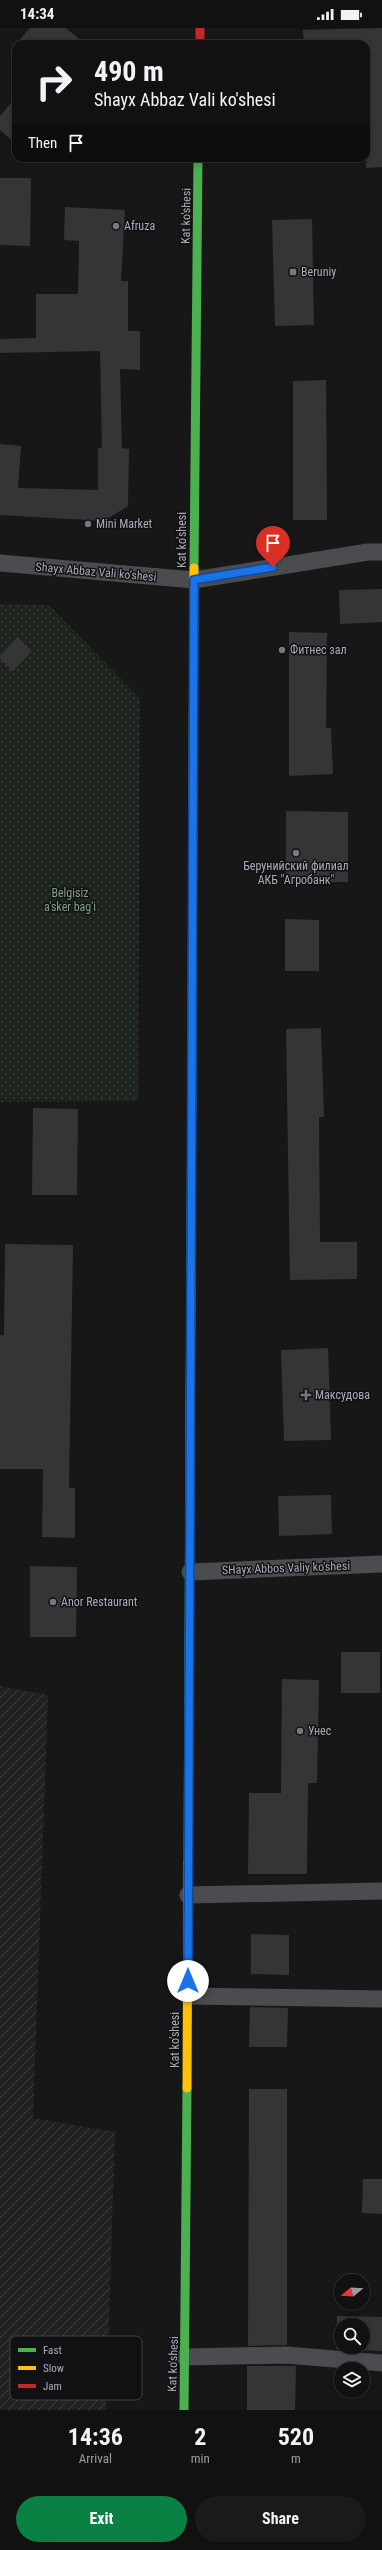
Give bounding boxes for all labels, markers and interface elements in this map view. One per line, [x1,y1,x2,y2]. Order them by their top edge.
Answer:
text: 14:34 [20,5,54,23]
text: 490 m [94,55,164,88]
icon: right [28,56,80,108]
text: Shayx Abbaz Vali ko'shesi [94,89,276,110]
icon: arrive [65,132,87,154]
text: Then [28,134,57,152]
street label: Kat ko'shesi [179,188,193,244]
place label: Afruza [124,219,155,233]
marker: Afruza [111,221,121,231]
place label: Beruniy [301,265,336,279]
marker: Beruniy [288,267,298,277]
street label: Kat ko'shesi [175,512,189,568]
place label: Mini Market [96,517,153,531]
marker: Mini Market [83,519,93,529]
pin [256,526,290,567]
icon: arrive [262,532,284,554]
street label: Shayx Abbaz Vali ko'shesi [35,560,157,584]
place label: Фитнес зал [290,643,347,657]
marker: Фитнес зал [277,645,287,655]
marker: Берунийский филиал АКБ "Агробанк" [291,848,301,858]
place label: Берунийский филиал АКБ "Агробанк" [243,859,349,887]
park label: Belgisiz a'sker bag'i [44,886,96,914]
place label: Максудова [315,1388,370,1402]
marker: Максудова [300,1389,312,1401]
street label: SHayx Abbos Valiy ko'shesi [222,1559,350,1577]
place label: Anor Restaurant [61,1595,138,1609]
marker: Anor Restaurant [48,1597,58,1607]
place label: Унес [308,1724,332,1738]
marker: Унес [295,1726,305,1736]
position arrow [167,1960,209,2002]
street label: Kat ko'shesi [168,2012,182,2068]
north arrow [334,2274,370,2310]
map controls [334,2274,370,2398]
button: search [334,2318,370,2354]
legend [10,2336,142,2400]
street label: Kat ko'shesi [165,2336,181,2392]
text: Fast [43,2344,62,2357]
text: Slow [43,2362,64,2375]
button: layers [334,2362,370,2398]
text: Jam [43,2380,62,2393]
text: 14:36 [68,2423,123,2451]
text: 2 [194,2423,206,2451]
text: 520 [278,2423,314,2451]
text: Arrival [79,2451,112,2466]
text: min [191,2451,210,2466]
text: m [291,2451,301,2466]
button: Exit [16,2496,187,2542]
button: Share [195,2496,366,2542]

